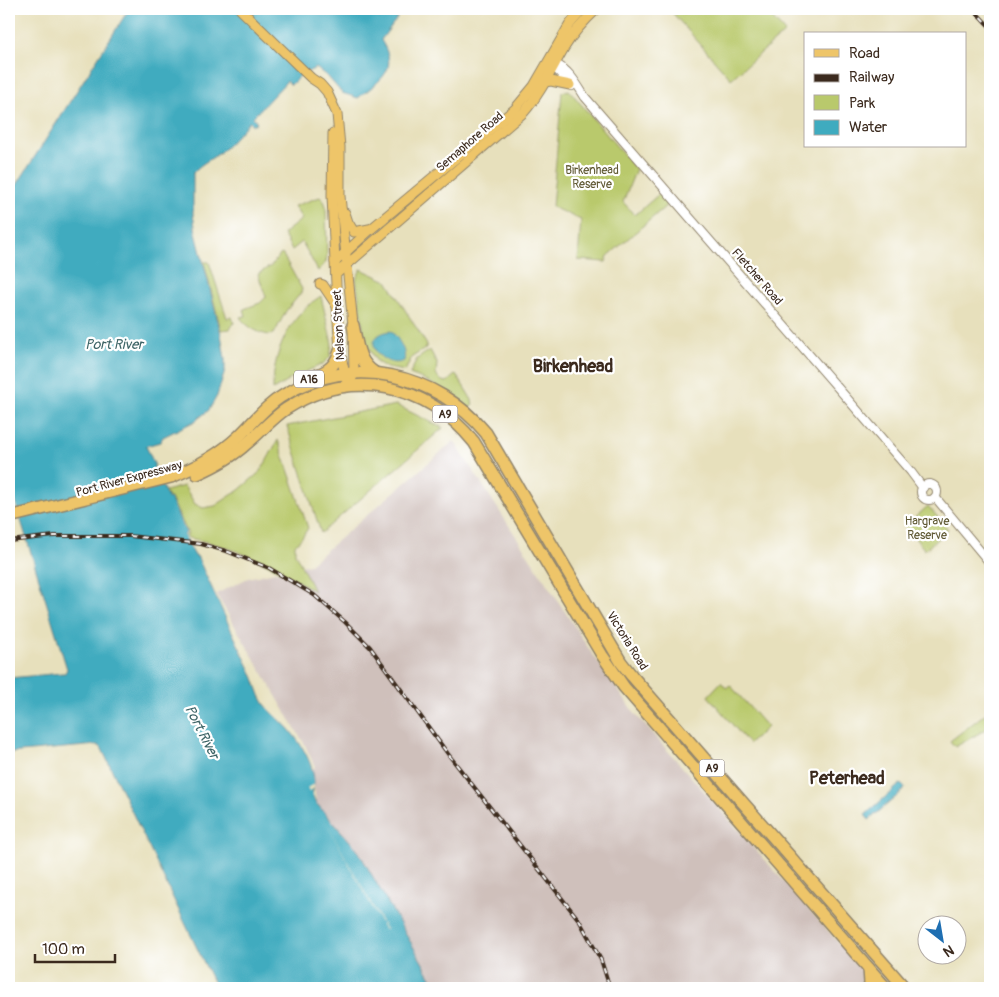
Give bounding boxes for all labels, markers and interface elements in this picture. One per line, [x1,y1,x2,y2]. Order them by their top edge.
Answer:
legend [804,32,966,148]
text: Road [849,44,880,63]
text: Railway [849,68,895,87]
text: Park [849,94,876,113]
street label: Semaphore Road [433,109,507,175]
text: Water [849,118,888,137]
park label: Birkenhead Reserve [565,163,619,192]
street label: Fletcher Road [728,246,786,309]
street label: Nelson Street [330,289,348,361]
water label: Port River [85,336,145,353]
district label: Birkenhead [533,355,613,378]
road number: A16 [294,370,324,388]
road number: A9 [432,406,458,422]
street label: Port River Expressway [74,458,184,500]
park label: Hargrave Reserve [905,514,949,543]
street label: Victoria Road [603,609,651,673]
water label: Port River [181,702,224,764]
road number: A9 [700,760,724,776]
district label: Peterhead [809,767,885,790]
north arrow [916,914,966,964]
scale bar [35,932,115,964]
text: 100 m [42,940,85,959]
text: N [940,941,957,960]

